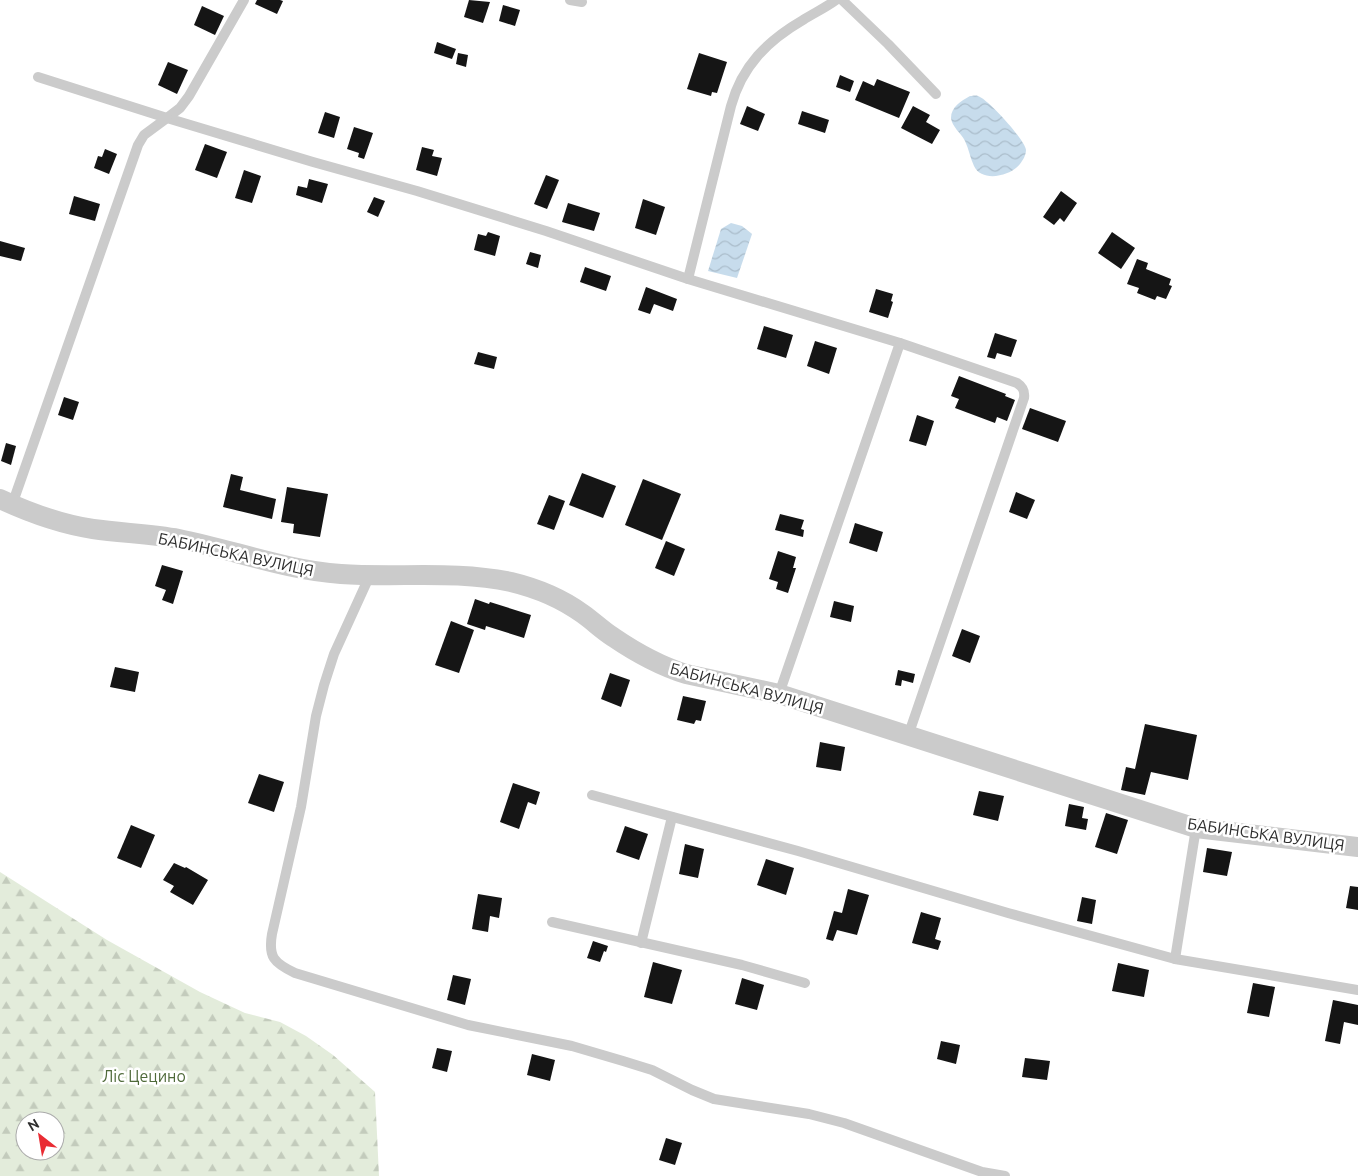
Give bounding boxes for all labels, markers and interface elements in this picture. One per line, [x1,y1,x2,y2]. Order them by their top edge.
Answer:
street label: БАБИНСЬКА ВУЛИЦЯ [157,529,315,579]
street label: БАБИНСЬКА ВУЛИЦЯ [668,659,826,717]
street label: БАБИНСЬКА ВУЛИЦЯ [1186,814,1346,854]
park label: Ліс Цецино [102,1067,186,1085]
north arrow [15,1111,65,1161]
text: N [25,1115,42,1134]

